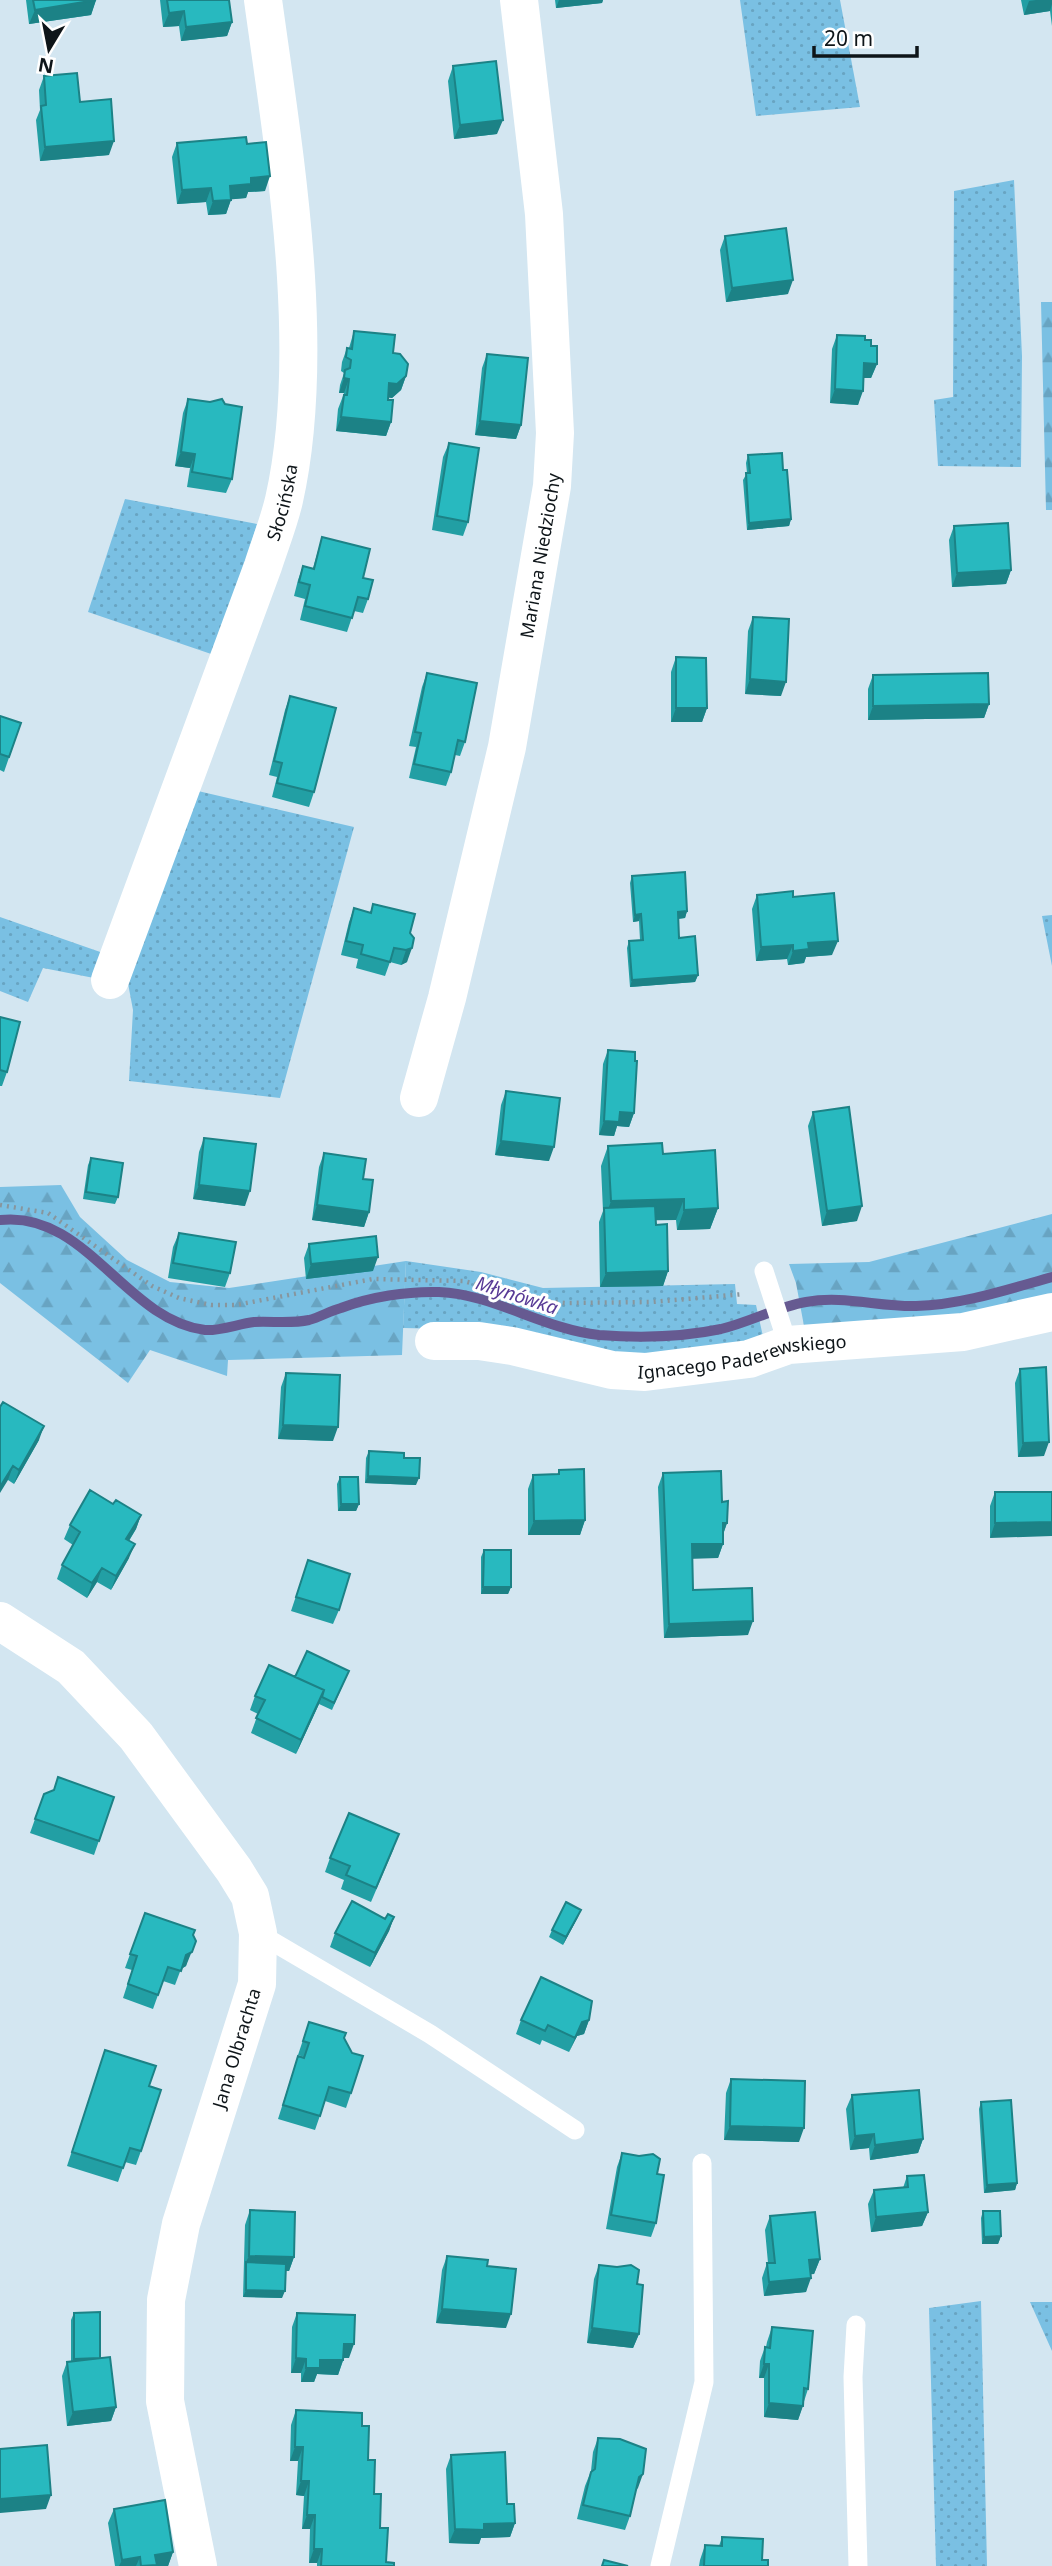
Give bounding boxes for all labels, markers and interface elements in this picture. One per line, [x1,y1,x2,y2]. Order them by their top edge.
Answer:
north arrow [14,14,84,84]
scale bar [814,14,917,58]
text: 20 m [824,24,873,52]
text: N [36,52,56,80]
street label: Słocińska [261,462,303,544]
street label: Mariana Niedziochy [514,472,565,640]
water label: Młynówka [473,1270,562,1321]
street label: Ignacego Paderewskiego [637,1329,847,1384]
street label: Jana Olbrachta [206,1985,266,2113]

